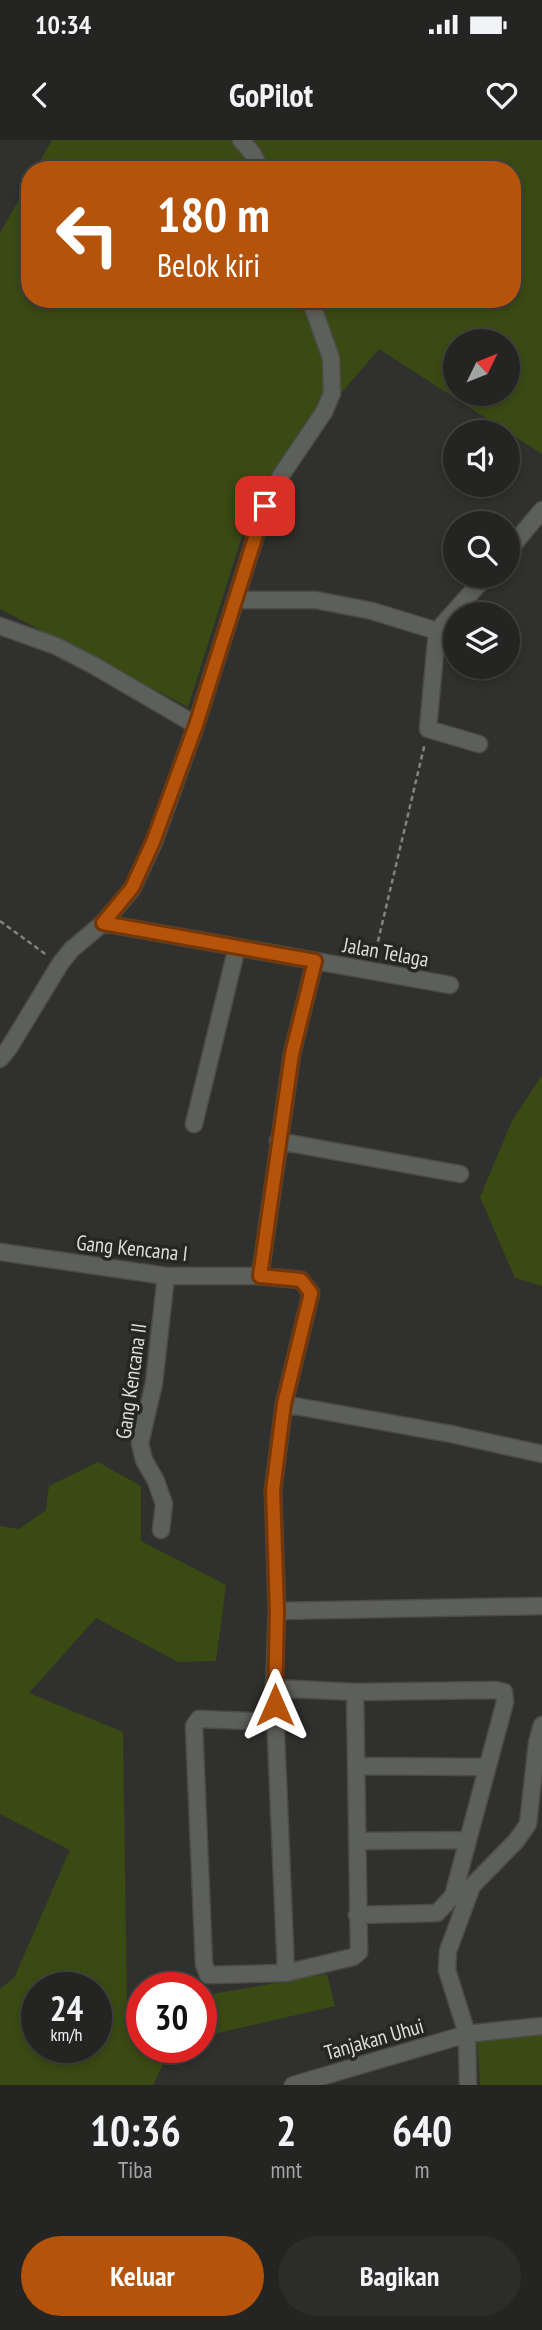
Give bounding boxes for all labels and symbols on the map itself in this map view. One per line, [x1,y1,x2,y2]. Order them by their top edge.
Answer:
north arrow [443,329,520,406]
pin [235,476,295,536]
street label: Jalan Telaga [340,931,431,973]
street label: Gang Kencana I [75,1229,189,1267]
street label: Gang Kencana II [110,1321,152,1441]
position arrow [238,1668,312,1742]
speed limit sign: 30 [126,1972,217,2063]
street label: Tanjakan Uhui [321,2012,427,2066]

